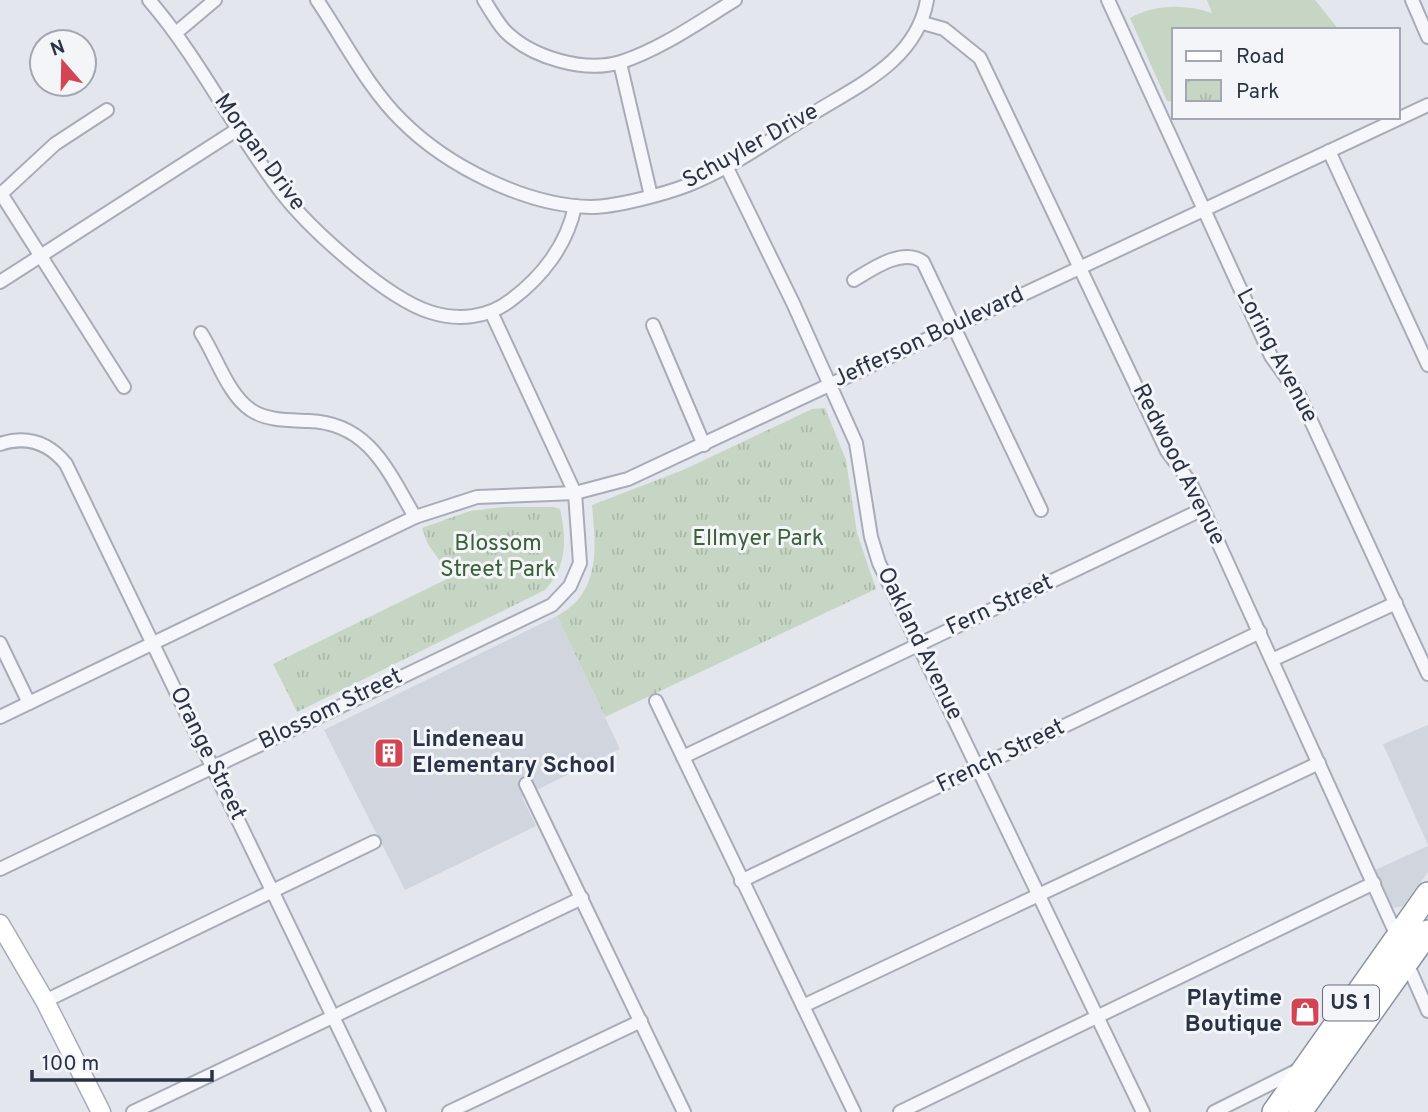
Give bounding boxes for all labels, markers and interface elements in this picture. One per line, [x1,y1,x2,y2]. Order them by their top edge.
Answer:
north arrow [28,28,98,98]
legend [1172,28,1400,119]
text: N [47,35,68,63]
text: Road [1236,44,1285,71]
text: Park [1236,79,1279,106]
street label: Morgan Drive [207,89,311,217]
street label: Schuyler Drive [678,98,824,196]
street label: Jefferson Boulevard [829,281,1029,395]
street label: Loring Avenue [1228,284,1324,428]
street label: Redwood Avenue [1125,379,1231,551]
park label: Ellmyer Park [692,525,824,554]
park label: Blossom Street Park [440,530,556,585]
street label: Oakland Avenue [869,563,969,725]
street label: Fern Street [942,569,1058,643]
street label: Blossom Street [255,663,407,757]
street label: Orange Street [162,682,252,826]
street label: French Street [932,714,1070,800]
place label: Lindeneau Elementary School [412,726,616,781]
building icon: Lindeneau Elementary School [372,736,406,770]
place label: Playtime Boutique [1185,985,1282,1040]
road number: US 1 [1323,986,1379,1020]
shop icon: Playtime Boutique [1288,995,1322,1029]
scale bar [32,1038,212,1082]
text: 100 m [42,1051,99,1078]

